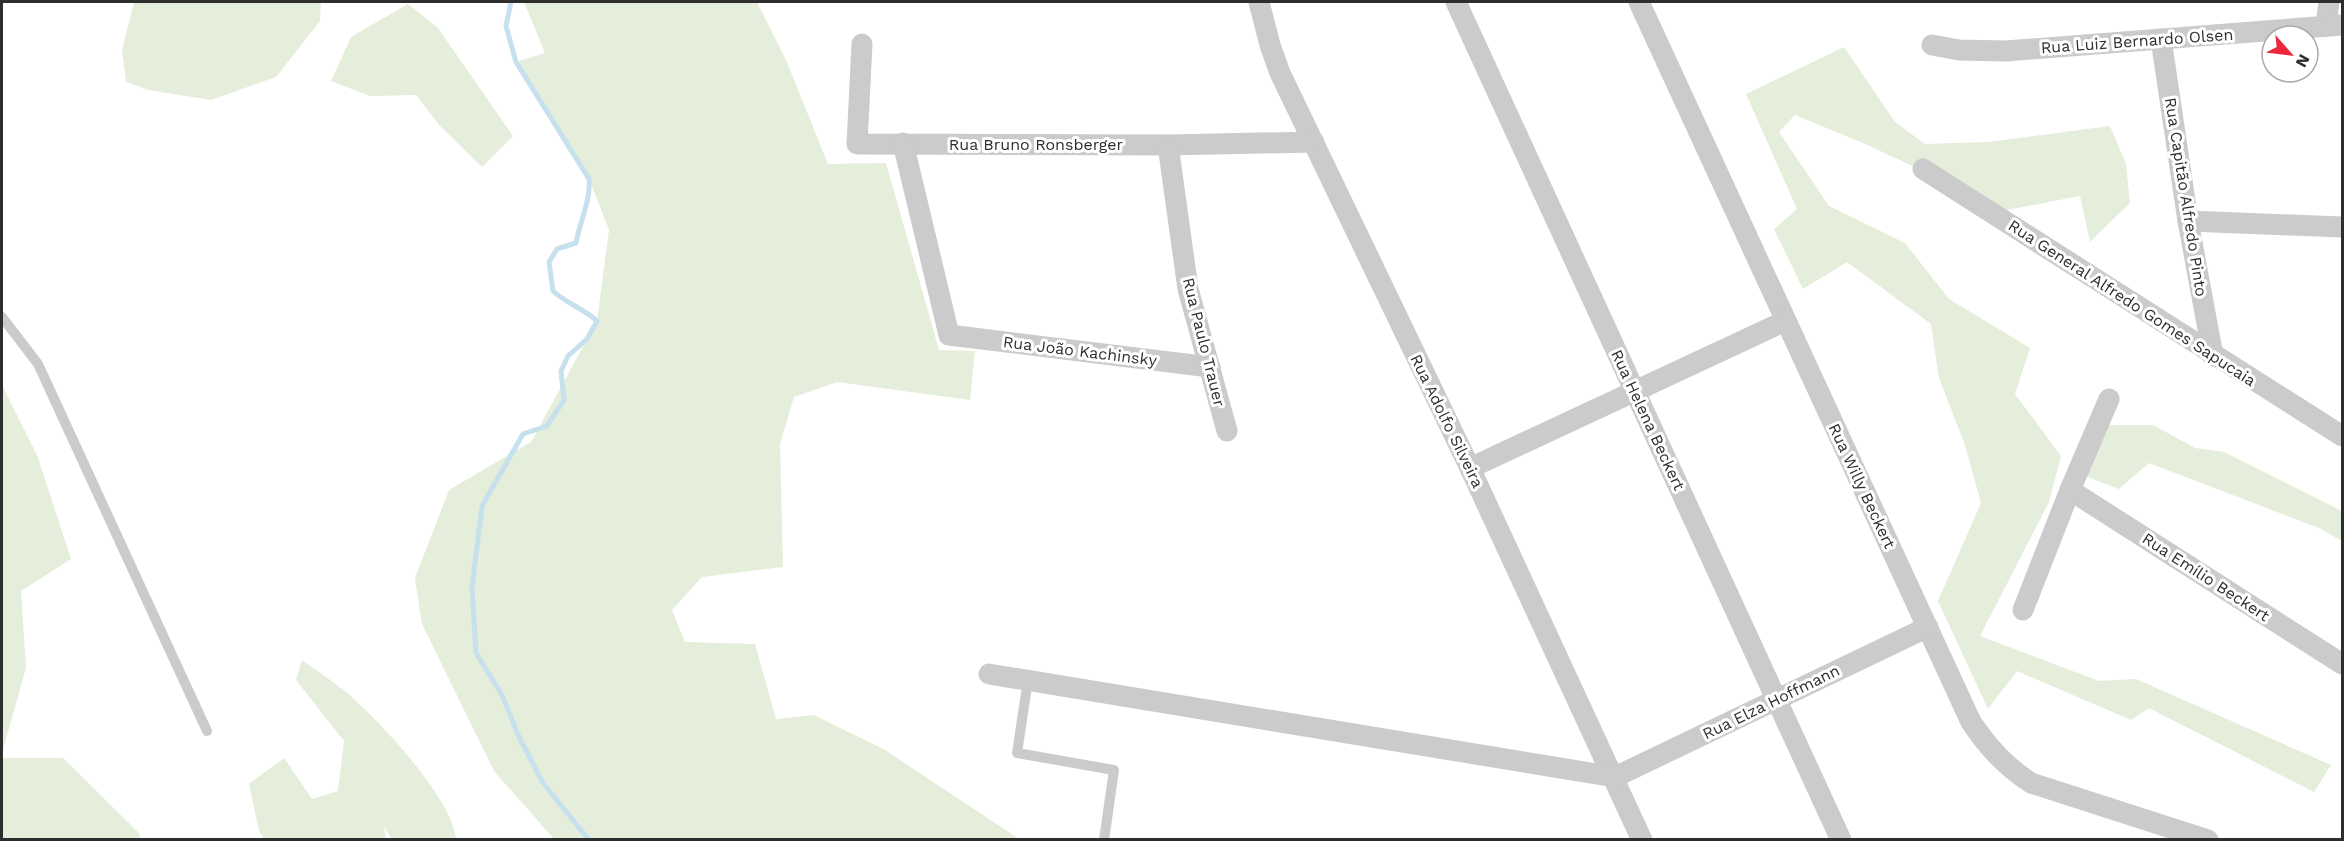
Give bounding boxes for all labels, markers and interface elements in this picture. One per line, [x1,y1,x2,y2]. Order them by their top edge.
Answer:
north arrow [2260,24,2320,84]
street label: Rua Luiz Bernardo Olsen [2040,25,2234,57]
text: N [2292,51,2314,71]
street label: Rua Capitão Alfredo Pinto [2161,96,2211,298]
street label: Rua Bruno Ronsberger [949,135,1124,154]
street label: Rua General Alfredo Gomes Sapucaia [2005,216,2259,390]
street label: Rua Paulo Trauer [1179,276,1229,409]
street label: Rua João Kachinsky [1002,332,1159,370]
street label: Rua Helena Beckert [1607,347,1689,494]
street label: Rua Adolfo Silveira [1406,351,1488,491]
street label: Rua Willy Beckert [1825,420,1899,552]
street label: Rua Emílio Beckert [2139,529,2273,625]
street label: Rua Elza Hoffmann [1699,661,1843,743]

